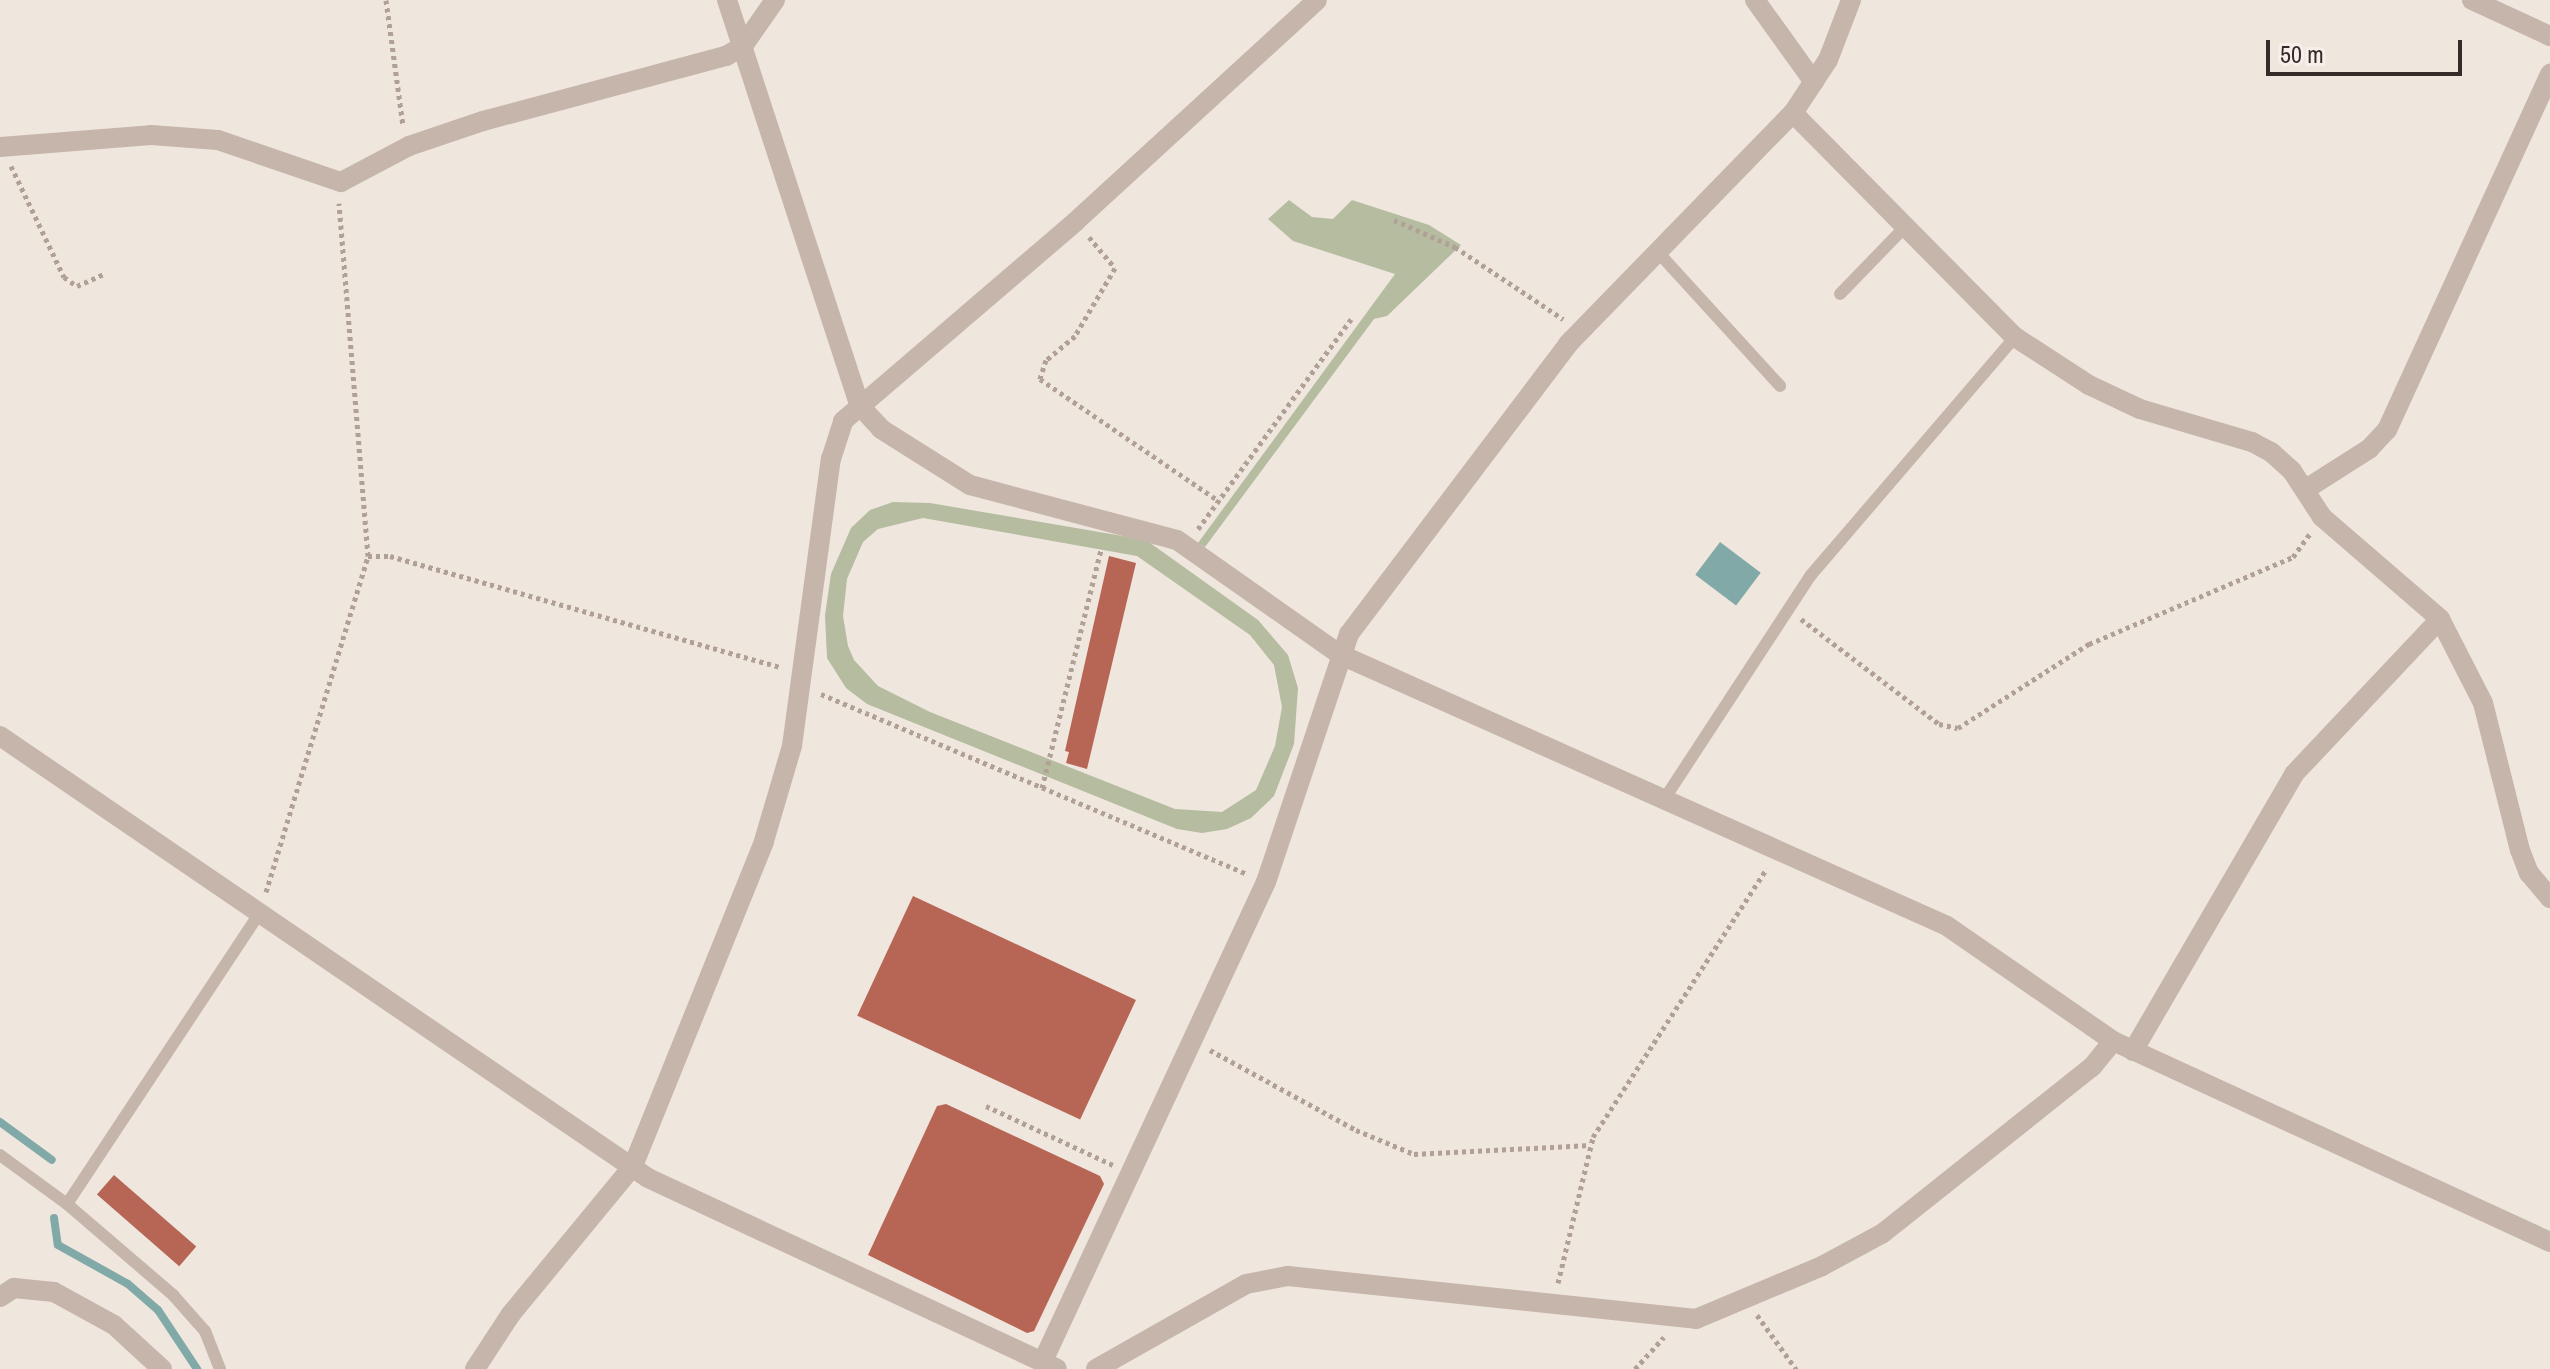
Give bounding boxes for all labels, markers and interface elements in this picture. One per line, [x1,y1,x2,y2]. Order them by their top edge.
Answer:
scale bar [2270,24,2466,74]
text: 50 m [2280,38,2324,70]

